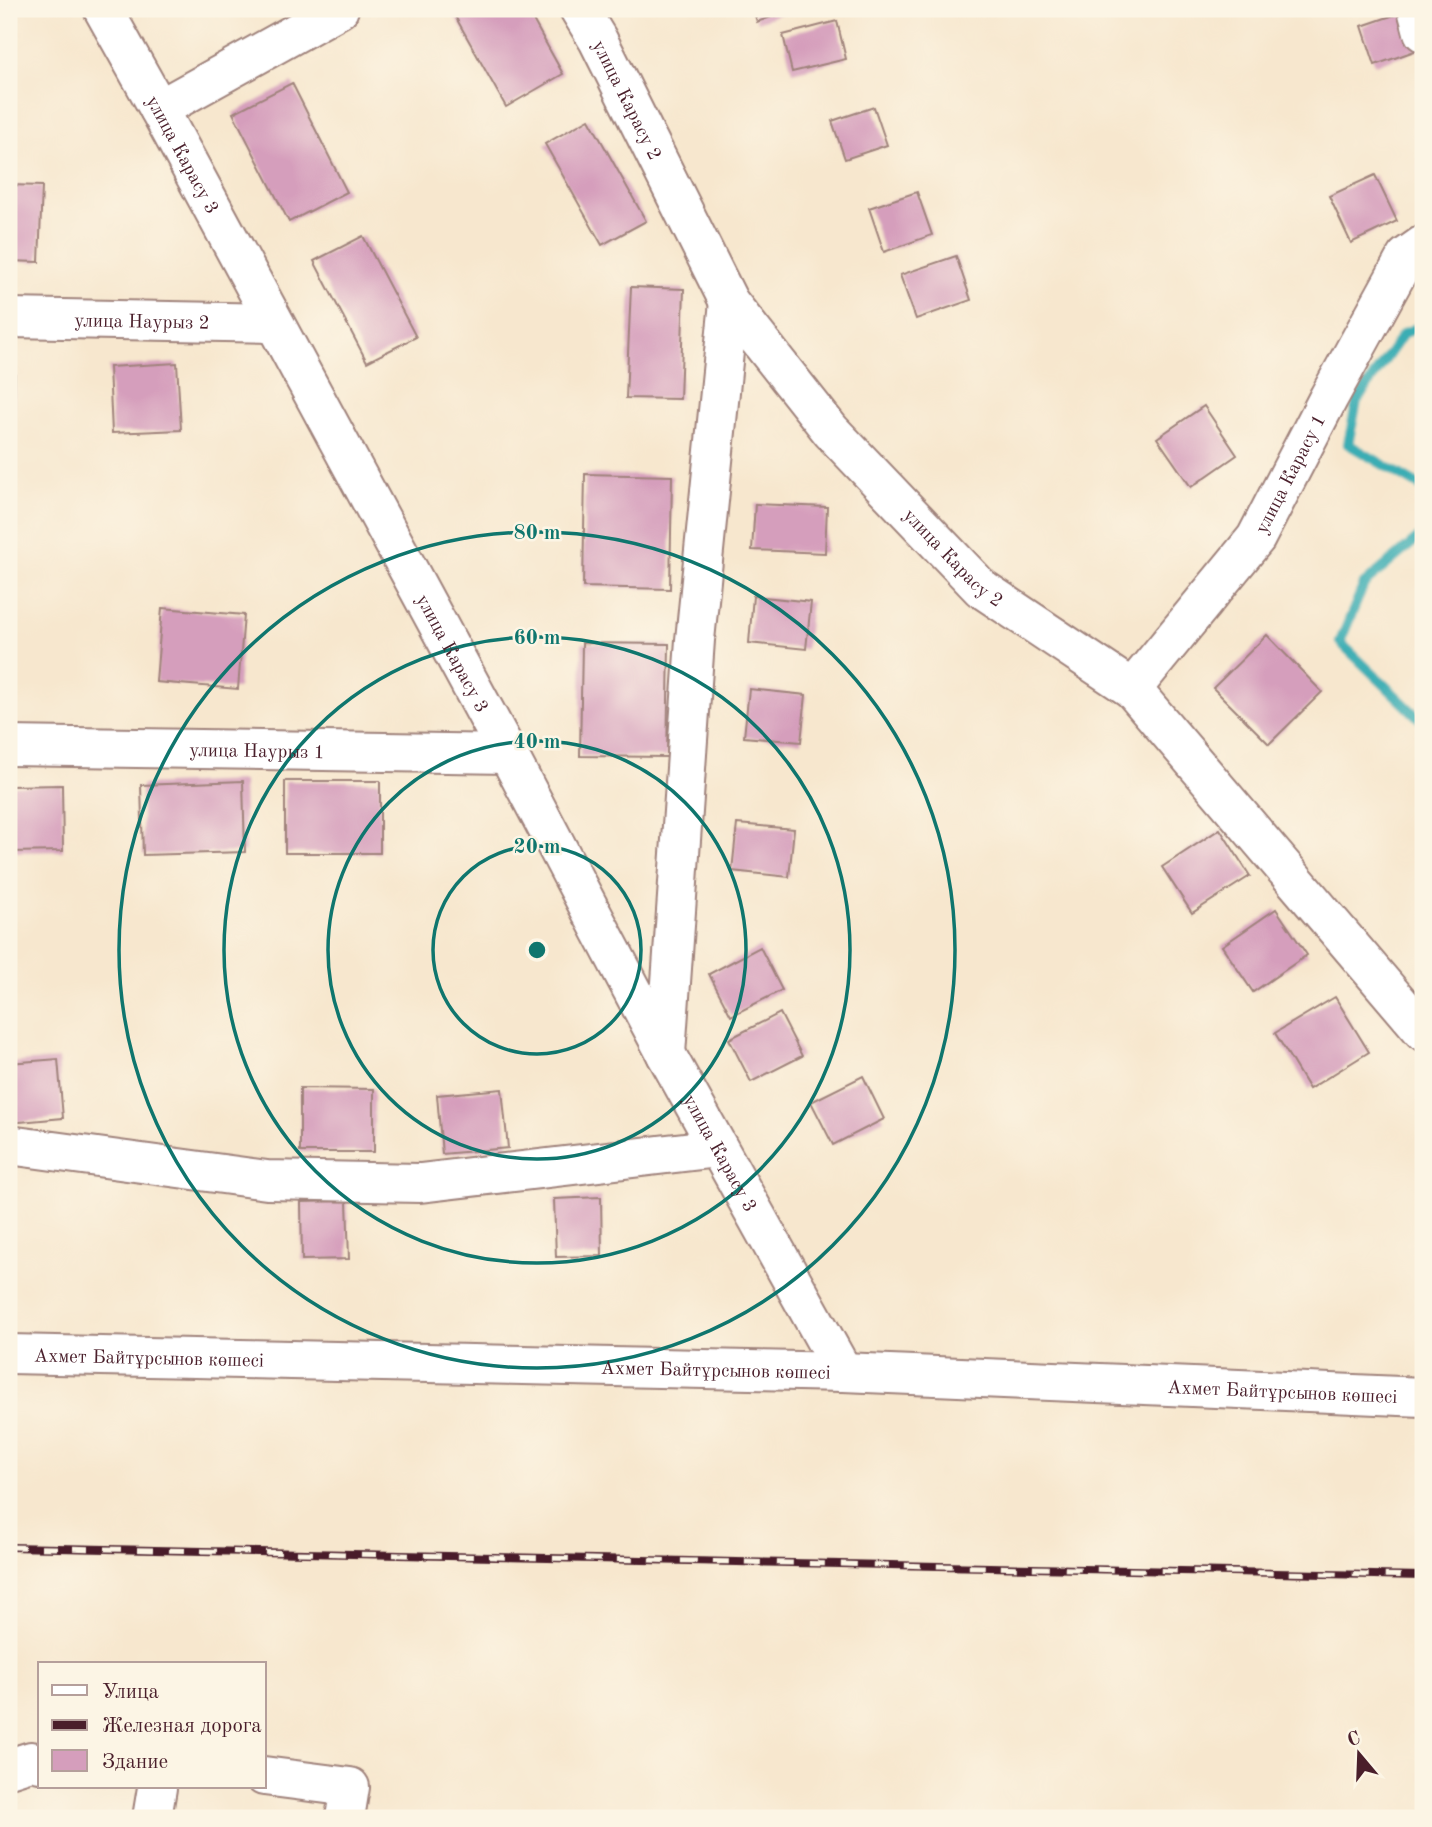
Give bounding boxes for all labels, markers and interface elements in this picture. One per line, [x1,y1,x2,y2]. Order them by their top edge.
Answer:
street label: улица Карасу 2 [588,38,663,164]
street label: улица Карасу 3 [142,93,221,218]
street label: улица Наурыз 2 [74,312,210,334]
street label: улица Карасу 1 [1253,412,1330,537]
street label: улица Карасу 2 [899,506,1005,612]
text: 80 m [513,523,561,544]
street label: улица Карасу 3 [412,592,491,716]
text: 60 m [513,628,561,649]
text: 40 m [513,732,561,753]
street label: улица Наурыз 1 [189,742,325,763]
text: 20 m [513,837,561,858]
centre of rings [525,938,549,962]
street label: улица Карасу 3 [679,1092,759,1216]
street label: Ахмет Байтұрсынов көшесі [34,1348,264,1372]
street label: Ахмет Байтұрсынов көшесі [600,1360,831,1384]
street label: Ахмет Байтұрсынов көшесі [1167,1379,1398,1408]
legend [38,1662,266,1788]
text: Улица [102,1682,159,1703]
text: Железная дорога [102,1716,262,1737]
north arrow [1324,1718,1394,1788]
text: С [1345,1729,1363,1751]
text: Здание [102,1752,168,1773]

